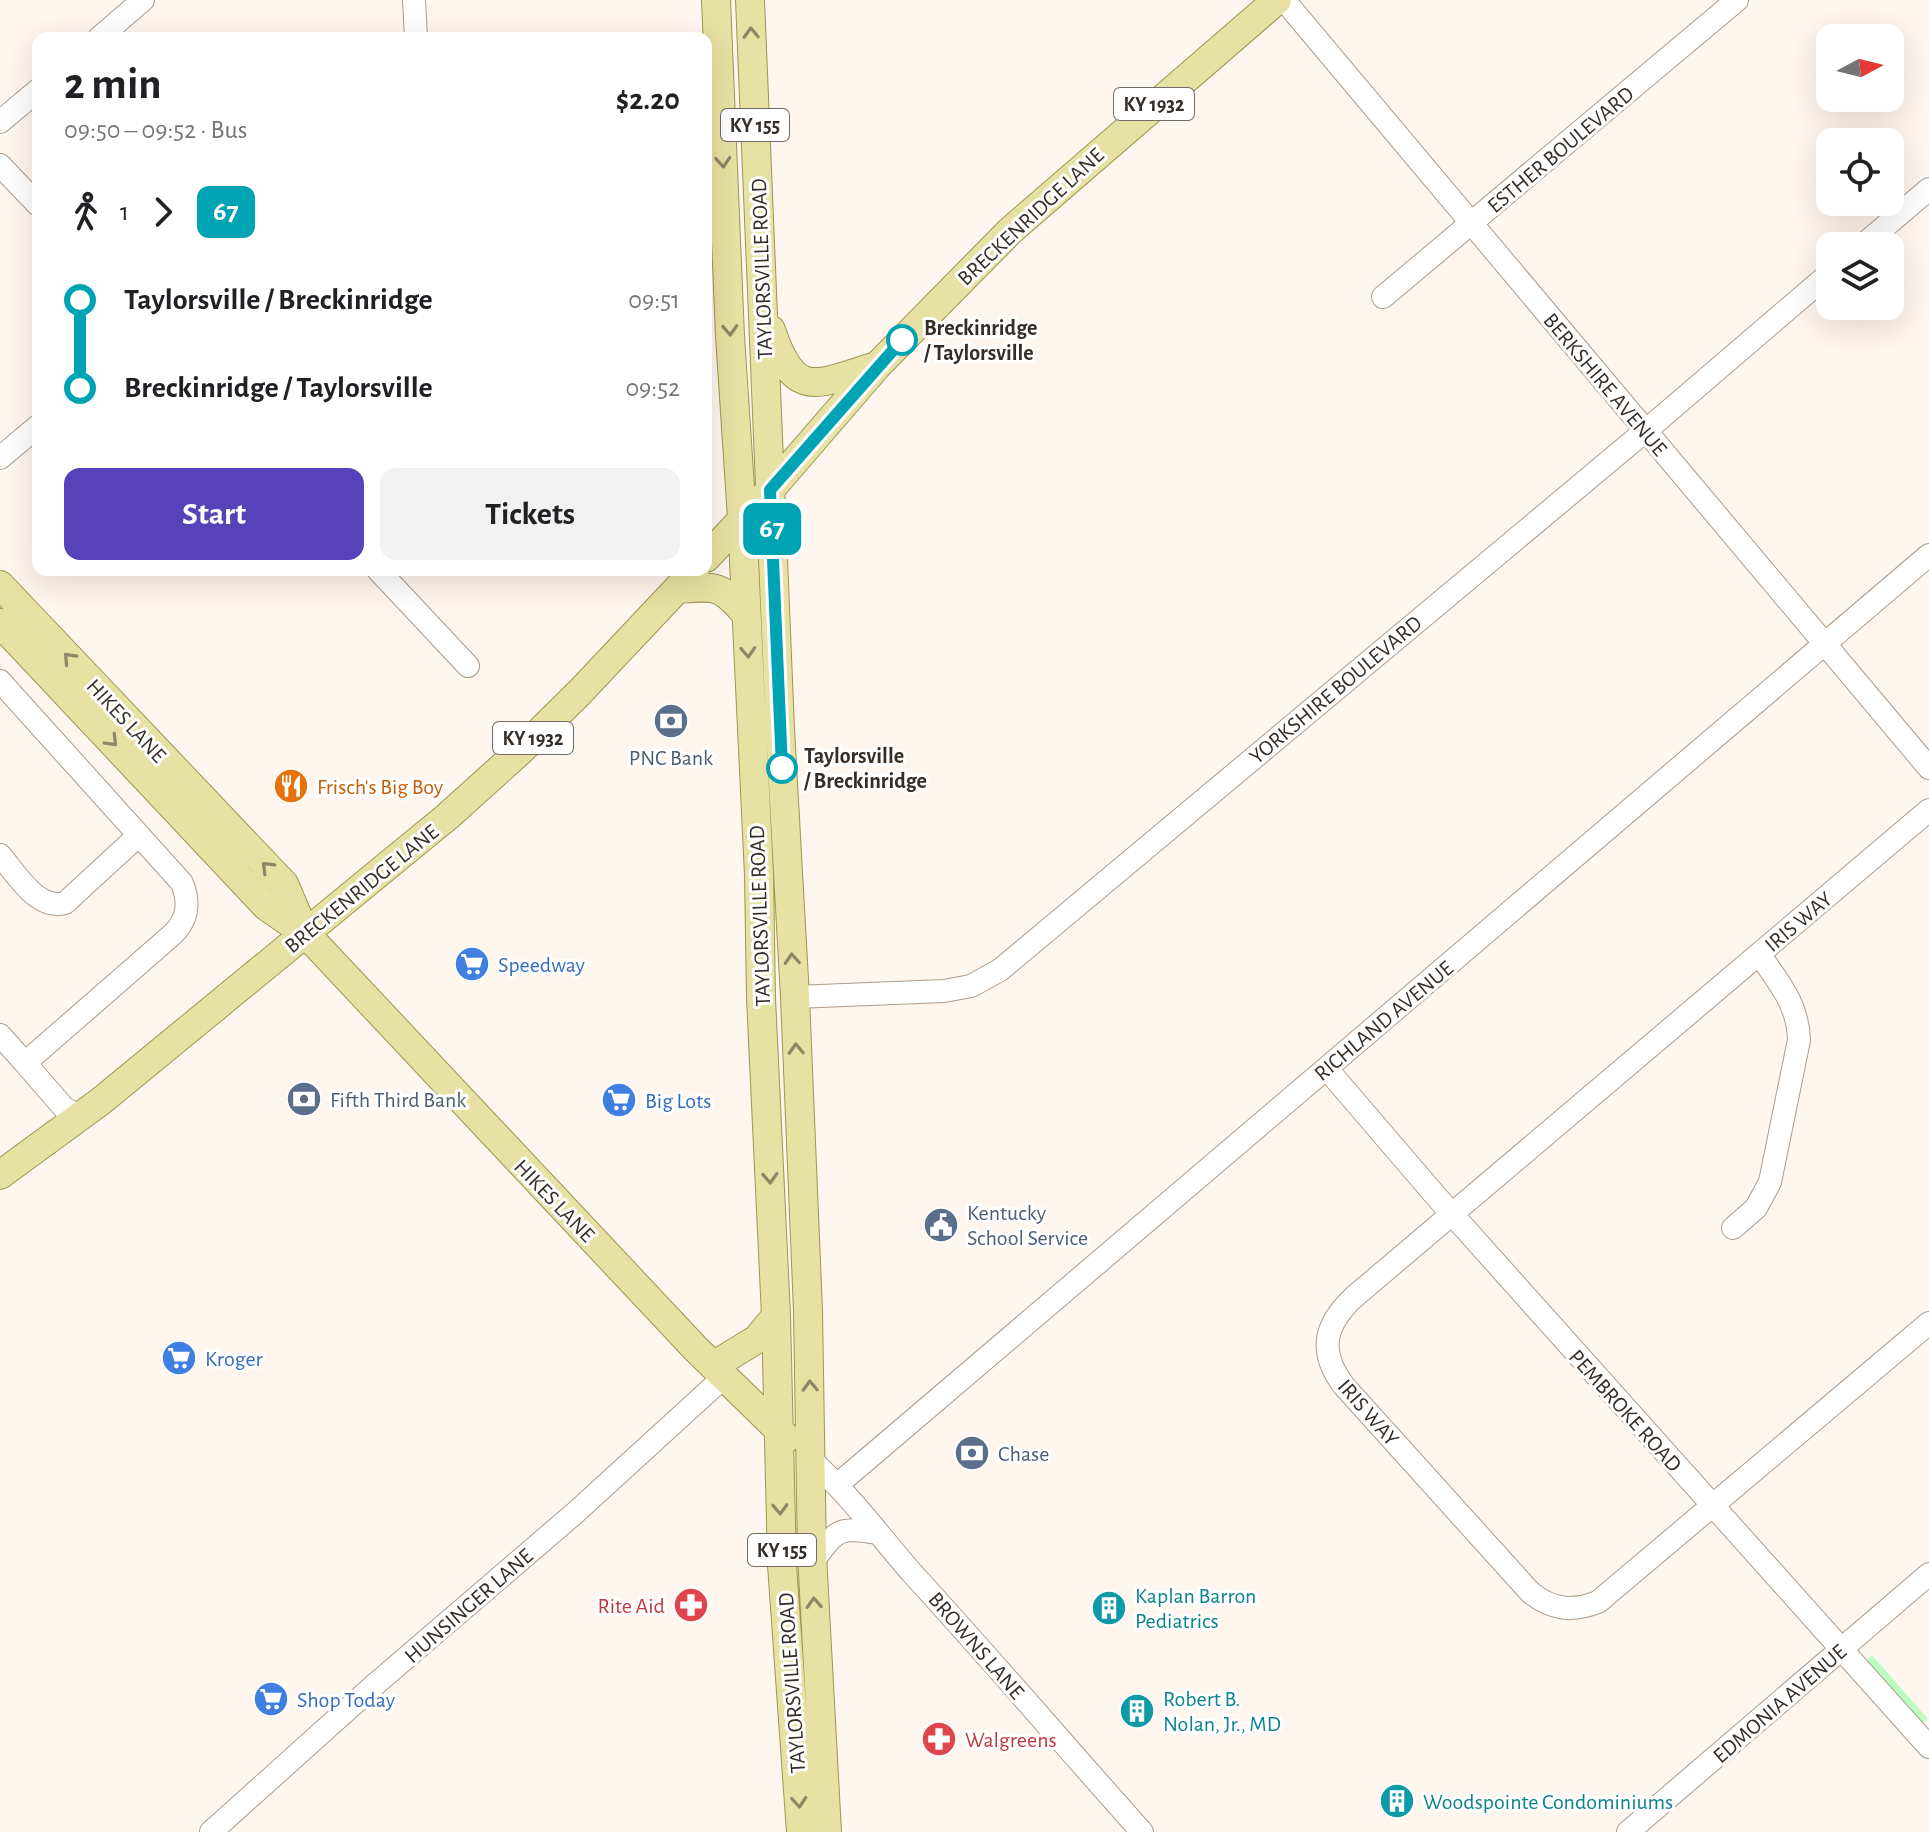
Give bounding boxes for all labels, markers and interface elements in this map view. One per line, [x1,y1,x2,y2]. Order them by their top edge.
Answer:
north arrow [1816,24,1904,112]
map controls [1816,24,1904,320]
one-way arrow [743,26,760,39]
text: 2 min [64,63,162,107]
street label: ESTHER BOULEVARD [1483,82,1638,217]
text: $2.20 [616,85,680,115]
road number: KY 1932 [1114,88,1194,120]
road number: KY 155 [721,109,789,141]
text: 09:50 – 09:52 · Bus [64,117,247,143]
button: locate [1816,128,1904,216]
street label: BRECKENRIDGE LANE [953,143,1108,290]
one-way arrow [714,156,731,169]
street label: TAYLORSVILLE ROAD [748,178,776,360]
icon: walk [64,190,108,234]
icon: forward [141,190,185,234]
text: 67 [213,198,239,226]
text: 1 [120,199,129,225]
button: layers [1816,232,1904,320]
text: Taylorsville / Breckinridge [124,285,433,315]
text: 09:51 [628,287,680,313]
street label: BERKSHIRE AVENUE [1539,309,1671,461]
place label: Breckinridge / Taylorsville [923,317,1037,365]
one-way arrow [721,324,738,337]
marker: Breckinridge / Taylorsville [887,325,917,355]
text: Breckinridge / Taylorsville [124,373,433,403]
text: 09:52 [625,375,680,401]
button: Start [64,468,364,560]
button: Tickets [380,468,680,560]
line badge: 67 [736,503,808,555]
text: 67 [759,515,785,543]
street label: YORKSHIRE BOULEVARD [1245,612,1426,768]
one-way arrow [739,646,756,659]
one-way arrow [64,653,78,667]
street label: HIKES LANE [82,675,170,767]
bank icon: PNC Bank [652,702,690,740]
road number: KY 1932 [493,722,573,754]
one-way arrow [102,732,117,746]
place label: Taylorsville / Breckinridge [803,745,927,792]
place label: PNC Bank [629,747,713,769]
marker: Taylorsville / Breckinridge [767,753,797,783]
restaurant icon: Frisch's Big Boy [272,767,310,805]
place label: Frisch's Big Boy [317,776,444,798]
street label: BRECKENRIDGE LANE [281,820,443,957]
street label: TAYLORSVILLE ROAD [746,825,774,1007]
one-way arrow [262,862,276,876]
street label: IRIS WAY [1761,887,1837,956]
supermarket icon: Speedway [453,945,491,983]
one-way arrow [784,952,801,965]
place label: Speedway [498,954,586,976]
street label: RICHLAND AVENUE [1310,956,1458,1085]
one-way arrow [788,1042,805,1055]
bank icon: Fifth Third Bank [285,1080,323,1118]
supermarket icon: Big Lots [600,1081,638,1119]
place label: Fifth Third Bank [330,1089,466,1111]
place label: Big Lots [645,1090,711,1112]
street label: HIKES LANE [510,1155,599,1246]
one-way arrow [761,1172,778,1185]
place label: Kentucky School Service [967,1202,1088,1249]
public building icon: Kentucky School Service [922,1206,960,1244]
supermarket icon: Kroger [160,1339,198,1377]
street label: PEMBROKE ROAD [1565,1345,1686,1476]
place label: Kroger [205,1348,263,1370]
street label: IRIS WAY [1334,1375,1403,1451]
one-way arrow [802,1379,819,1392]
bank icon: Chase [953,1434,991,1472]
place label: Chase [998,1443,1049,1465]
one-way arrow [771,1503,788,1516]
road number: KY 155 [748,1534,816,1566]
street label: HUNSINGER LANE [400,1544,537,1667]
place label: Kaplan Barron Pediatrics [1135,1585,1256,1632]
pharmacy icon: Rite Aid [672,1586,710,1624]
street label: BROWNS LANE [924,1588,1029,1704]
building icon: Kaplan Barron Pediatrics [1090,1589,1128,1627]
street label: TAYLORSVILLE ROAD [775,1592,809,1774]
place label: Rite Aid [598,1595,665,1617]
one-way arrow [806,1596,823,1609]
street label: EDMONIA AVENUE [1709,1640,1851,1767]
supermarket icon: Shop Today [252,1680,290,1718]
place label: Robert B. Nolan, Jr., MD [1163,1688,1281,1735]
place label: Shop Today [297,1689,396,1711]
building icon: Robert B. Nolan, Jr., MD [1118,1692,1156,1730]
pharmacy icon: Walgreens [920,1720,958,1758]
place label: Walgreens [965,1729,1057,1751]
building icon: Woodspointe Condominiums [1378,1782,1416,1820]
place label: Woodspointe Condominiums [1423,1791,1673,1813]
one-way arrow [790,1796,807,1809]

